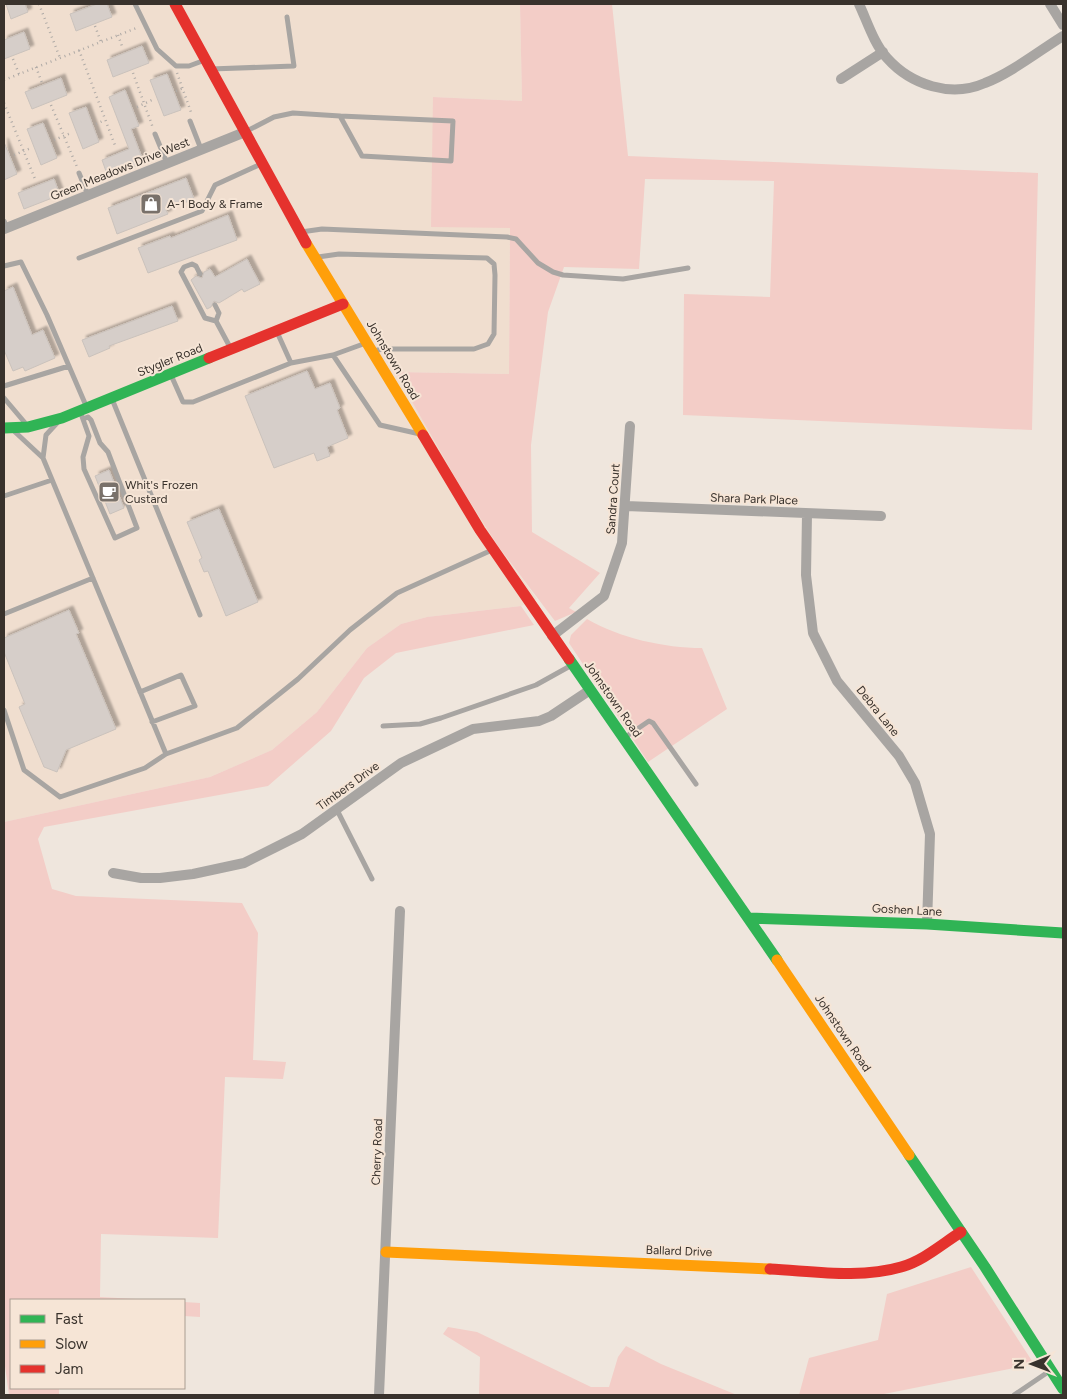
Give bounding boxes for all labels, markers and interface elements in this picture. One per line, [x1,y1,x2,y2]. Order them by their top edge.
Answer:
street label: Green Meadows Drive West [48,134,192,203]
shop icon: A-1 Body & Frame [139,192,163,216]
place label: A-1 Body & Frame [167,197,263,211]
street label: Johnstown Road [364,318,422,402]
street label: Stygler Road [135,341,205,379]
street label: Sandra Court [604,463,623,535]
place label: Whit's Frozen Custard [125,478,198,506]
cafe icon: Whit's Frozen Custard [97,480,121,504]
street label: Shara Park Place [710,490,799,508]
street label: Johnstown Road [581,658,645,740]
street label: Debra Lane [853,683,903,739]
street label: Timbers Drive [314,758,382,813]
street label: Goshen Lane [872,901,943,919]
street label: Johnstown Road [812,992,874,1074]
street label: Cherry Road [369,1118,385,1186]
street label: Ballard Drive [645,1243,713,1259]
legend [10,1299,185,1389]
text: Fast [55,1310,84,1328]
text: Slow [55,1335,88,1353]
north arrow [1007,1339,1057,1389]
text: N [1011,1359,1028,1370]
text: Jam [55,1360,83,1378]

